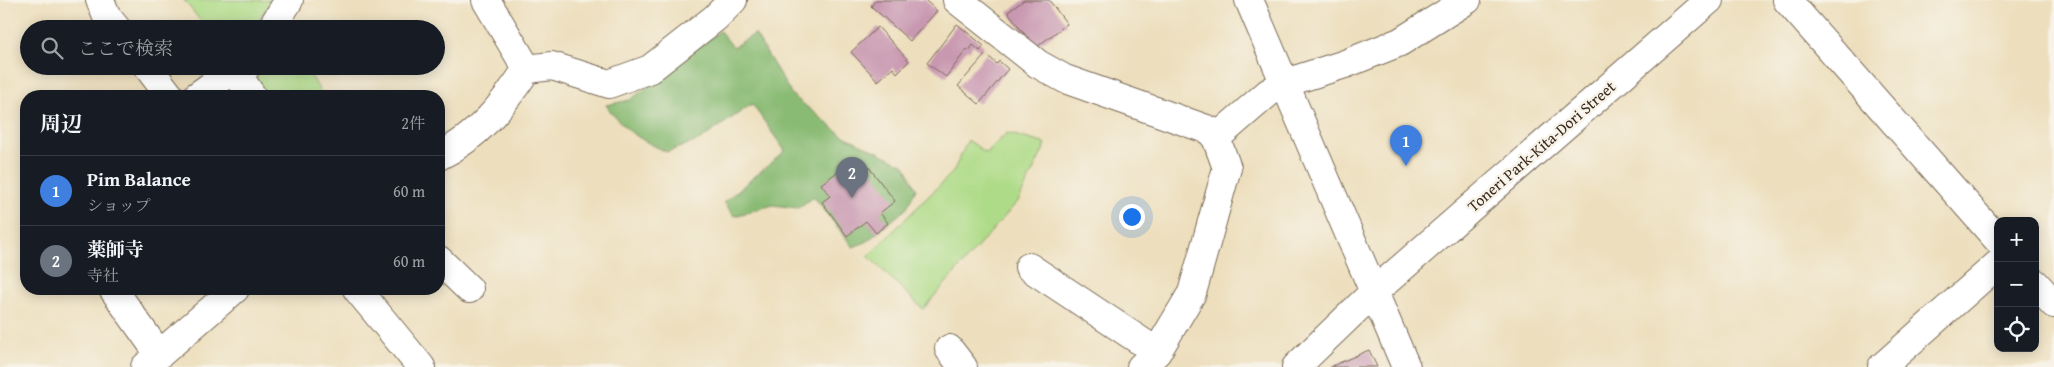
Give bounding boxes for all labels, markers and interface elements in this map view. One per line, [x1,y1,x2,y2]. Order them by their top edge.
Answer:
search box [20,20,445,75]
icon: search [38,34,66,62]
text: ここで検索 [78,34,173,62]
street label: Toneri Park-Kita-Dori Street [1462,75,1621,217]
text: 周辺 [40,108,82,139]
text: 2件 [401,111,425,135]
pin: 1 [1390,125,1422,166]
pin: 2 [836,157,868,198]
text: Pim Balance [87,165,191,193]
text: 1 [52,179,60,203]
text: 60 m [393,179,425,203]
text: ショップ [87,193,151,217]
your location [1119,204,1145,230]
map controls [1994,217,2039,352]
button: + [1994,217,2039,262]
text: 薬師寺 [87,235,144,263]
text: 2 [52,249,60,273]
text: 60 m [393,249,425,273]
button: − [1994,262,2039,307]
text: 寺社 [87,263,119,287]
button: locate [1994,307,2039,352]

